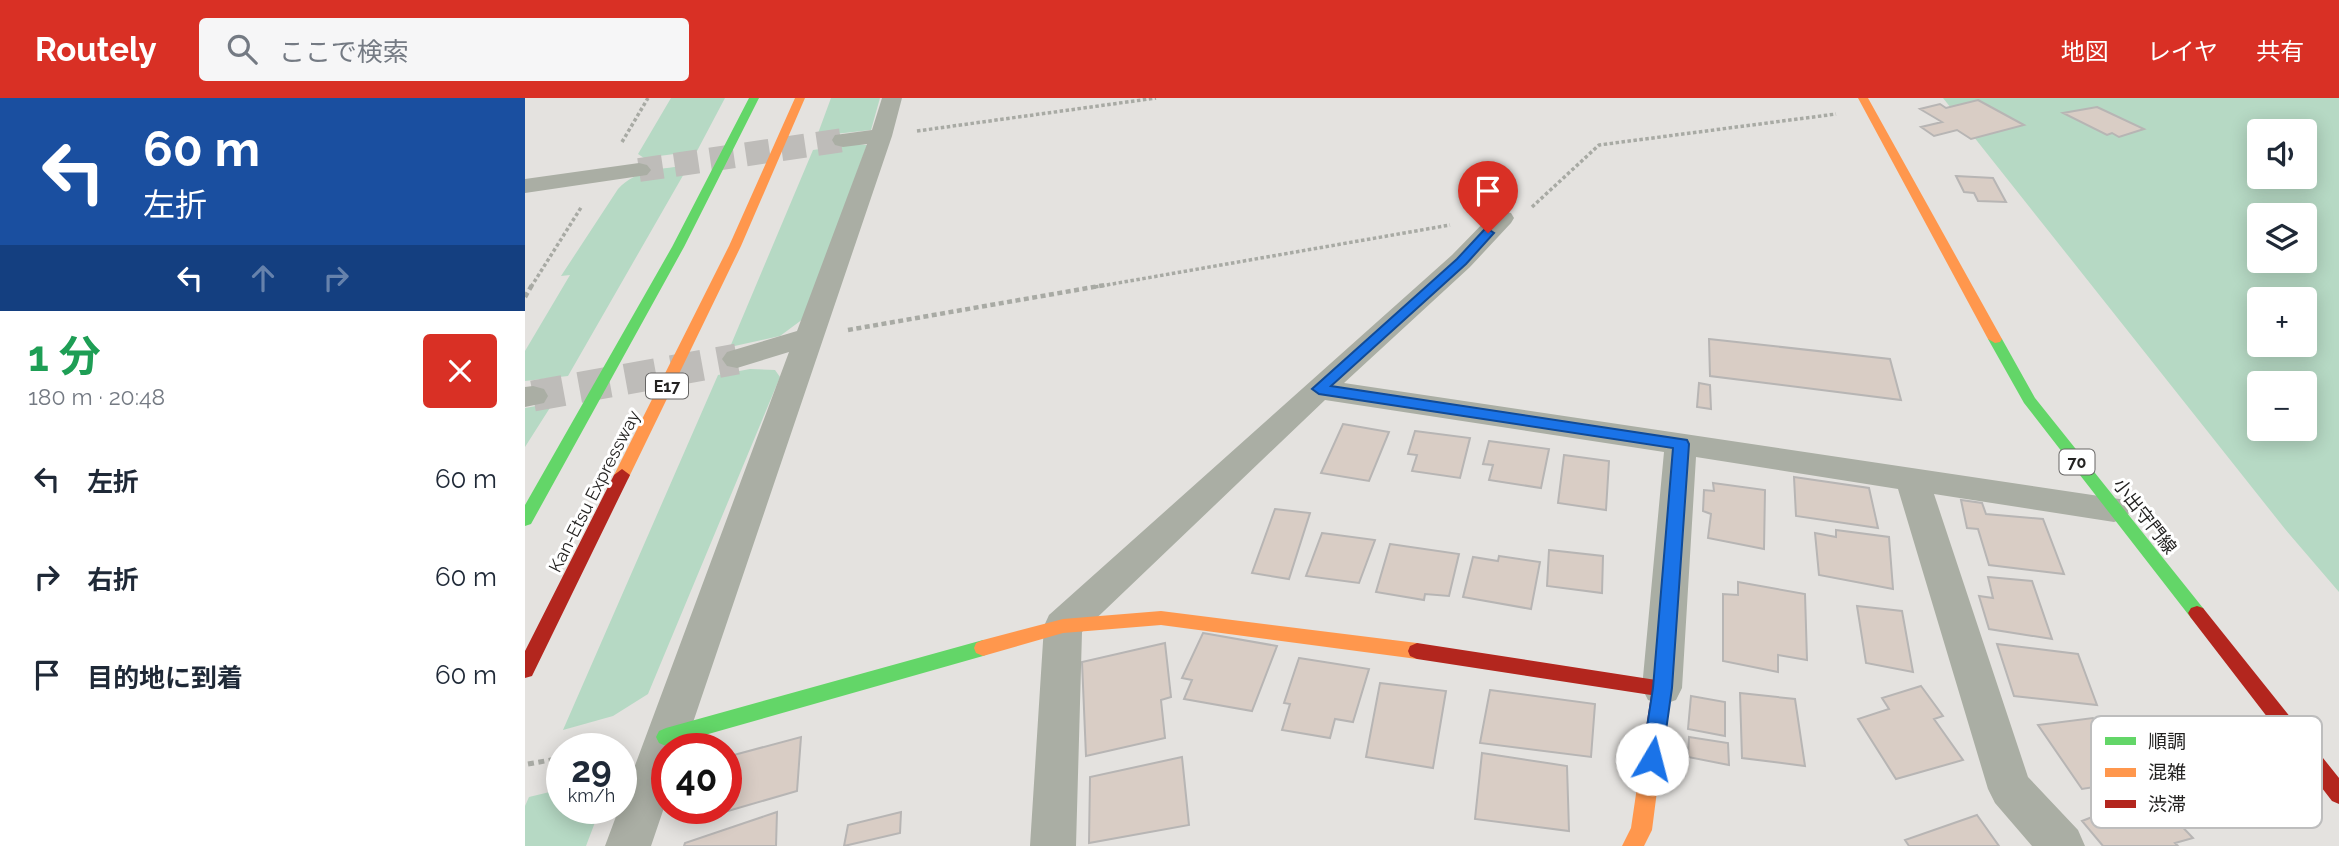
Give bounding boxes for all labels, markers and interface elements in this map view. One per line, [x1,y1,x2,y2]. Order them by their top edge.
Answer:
search box [199,18,689,81]
text: Routely [35,30,157,69]
icon: search [223,30,261,68]
text: ここで検索 [279,37,409,67]
text: 地図 [2061,37,2109,66]
text: レイヤ [2147,37,2218,66]
text: 共有 [2256,37,2304,66]
map controls [2247,119,2317,441]
button: sound [2247,119,2317,189]
text: 60 m [143,120,260,177]
icon: left [28,126,119,217]
pin [1458,161,1518,233]
icon: arrive [1469,172,1507,210]
text: 左折 [143,186,207,223]
button: layers [2247,203,2317,273]
icon: left [171,259,209,297]
icon: ahead [244,259,282,297]
icon: right [317,259,355,297]
button: + [2247,287,2317,357]
text: 1 分 [28,332,101,381]
button: close [423,334,497,408]
button: − [2247,371,2317,441]
road number: E17 [646,374,688,398]
text: 180 m · 20:48 [28,383,165,410]
street label: Kan-Etsu Expressway [544,406,644,575]
road number: 70 [2059,450,2095,474]
icon: left [28,460,66,498]
text: 60 m [435,464,497,494]
text: 左折 [87,467,139,497]
street label: 小出守門線 [2109,474,2181,558]
icon: right [28,558,66,596]
text: 60 m [435,562,497,592]
text: 右折 [87,565,139,595]
icon: arrive [28,656,66,694]
text: 60 m [435,660,497,690]
text: 目的地に到着 [87,663,243,693]
legend [2091,716,2322,828]
position arrow [1615,722,1689,796]
text: 順調 [2148,730,2186,752]
speed limit sign: 40 [651,733,742,824]
text: 29 [571,749,612,790]
text: 混雑 [2148,761,2186,783]
text: km/h [568,785,615,806]
text: 渋滞 [2148,793,2186,815]

